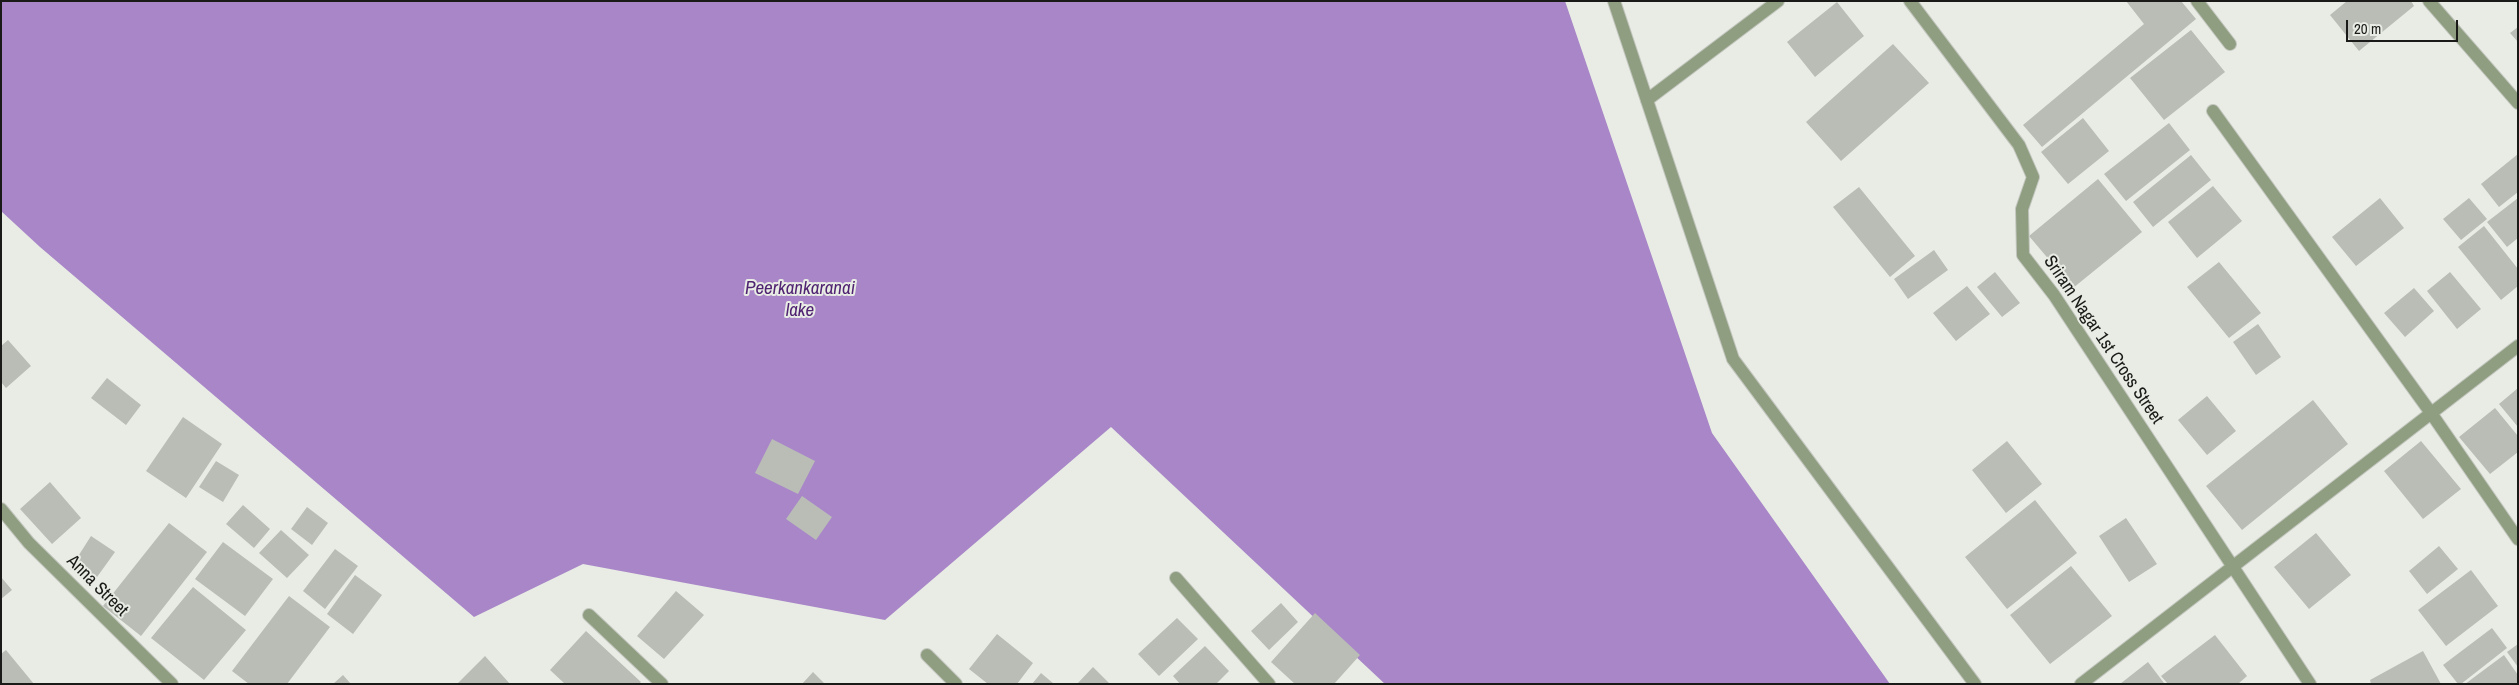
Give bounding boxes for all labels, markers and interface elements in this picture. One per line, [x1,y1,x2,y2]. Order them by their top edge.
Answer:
scale bar [2349,10,2462,42]
text: 20 m [2354,18,2381,39]
street label: Sriram Nagar 1st Cross Street [2039,252,2167,428]
water label: Peerkankaranai lake [745,278,855,322]
street label: Anna Street [62,551,132,621]

